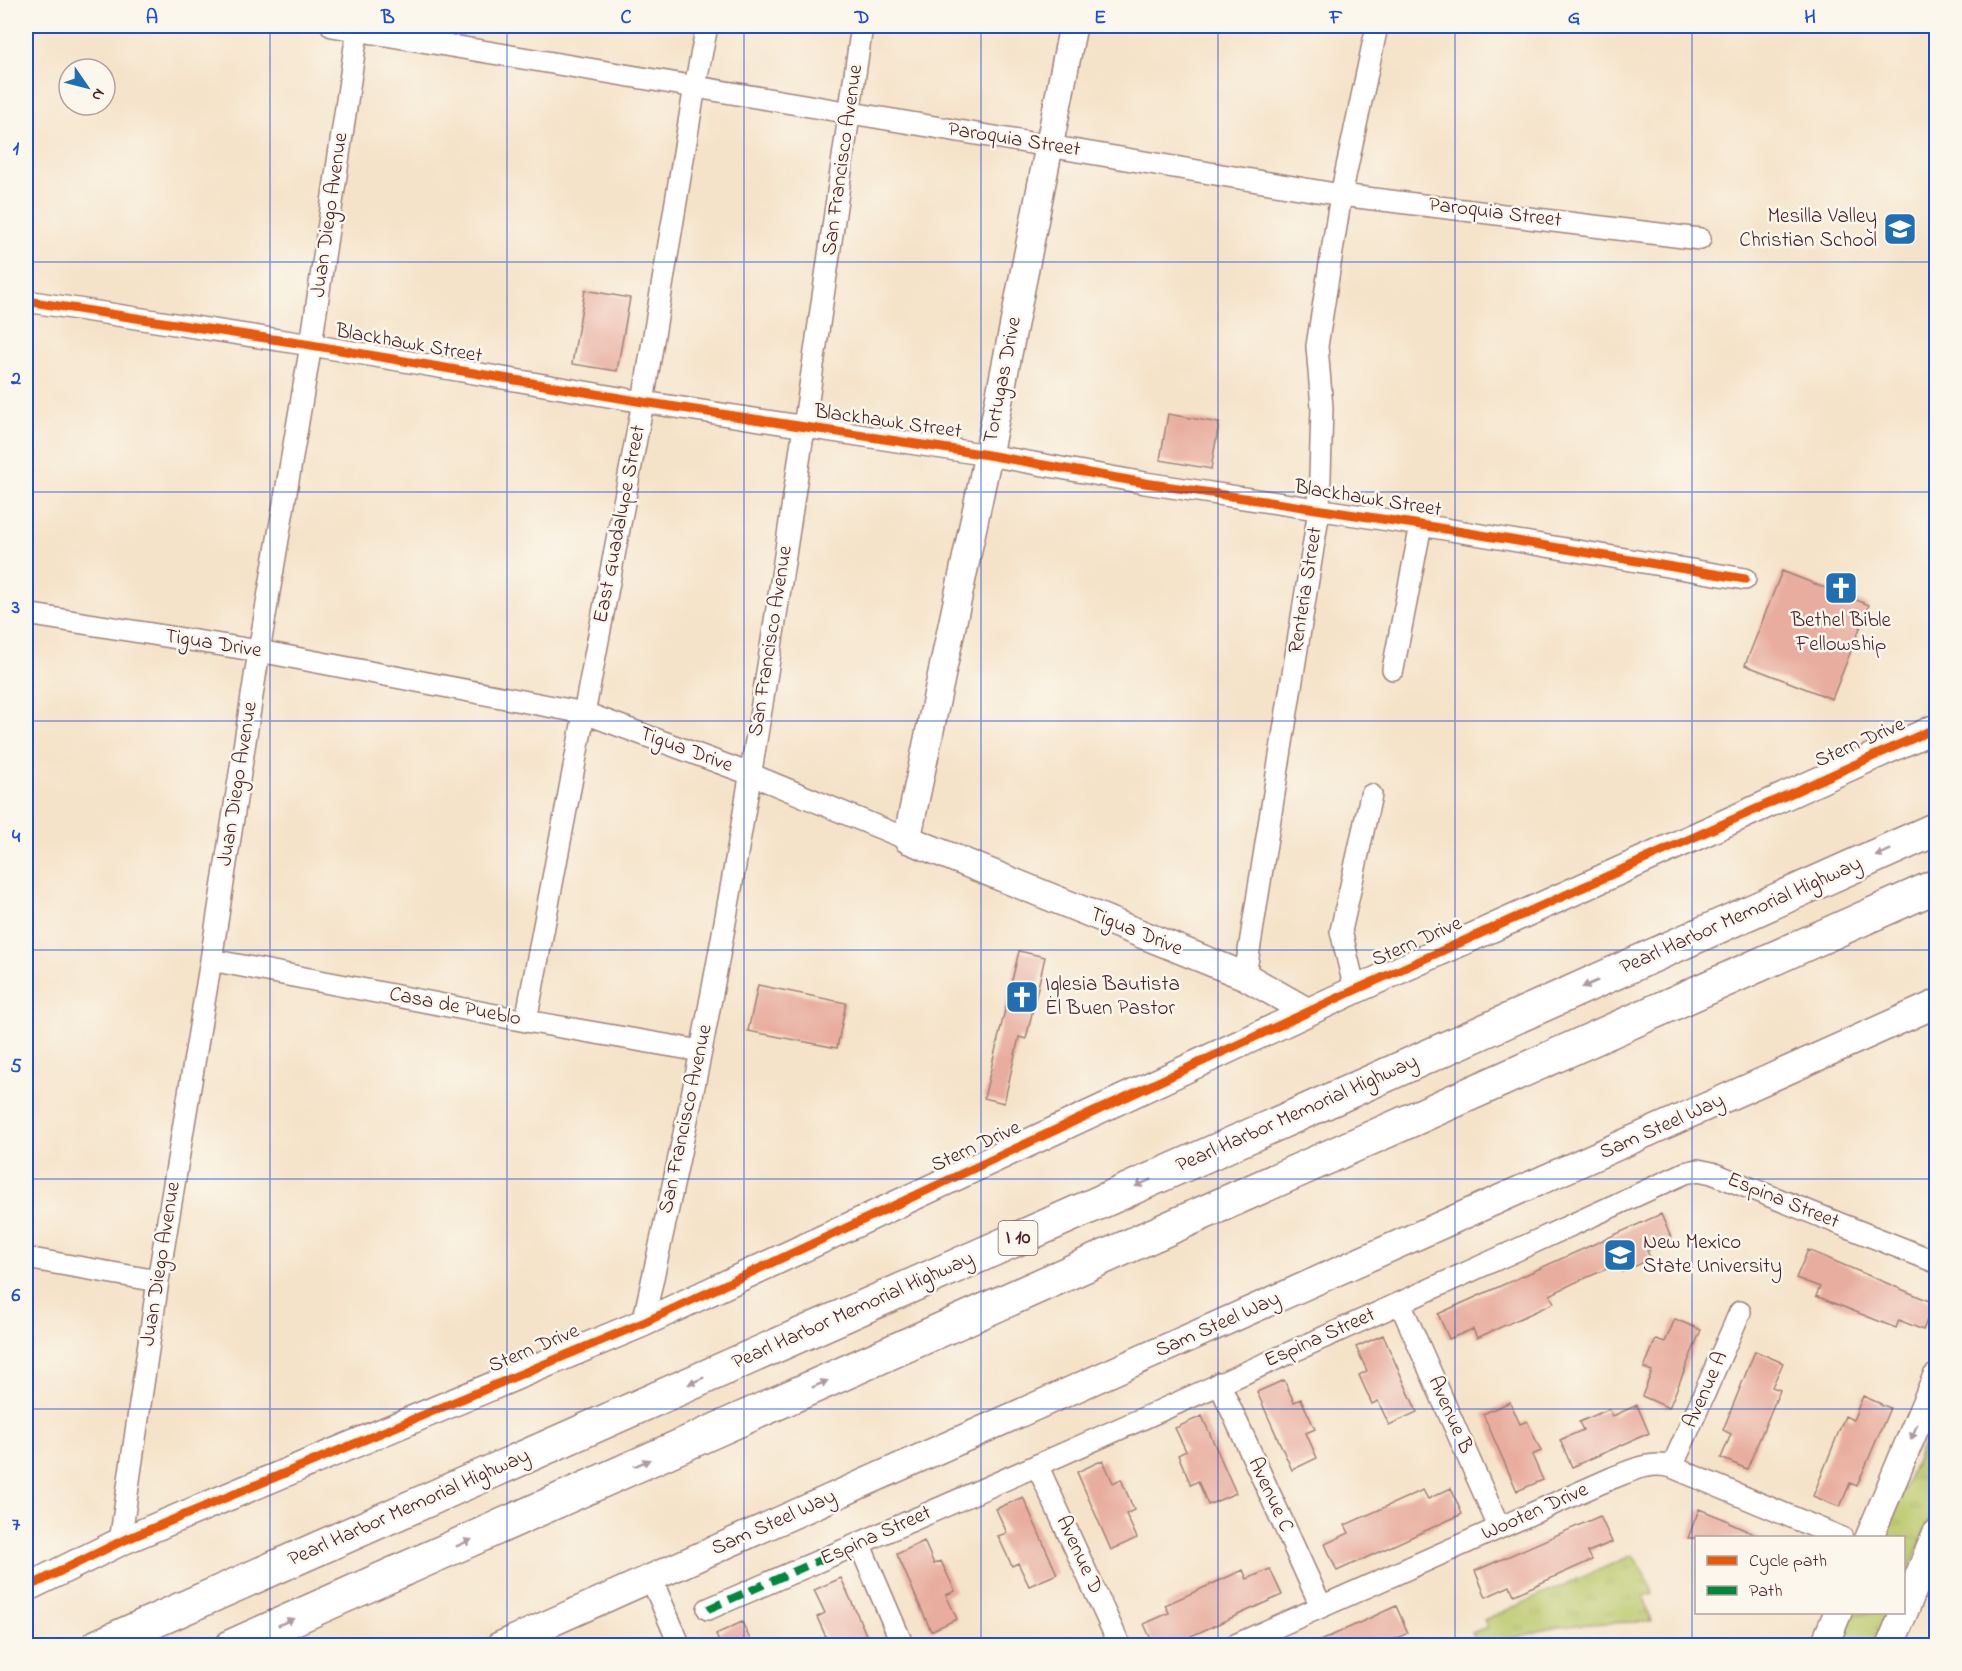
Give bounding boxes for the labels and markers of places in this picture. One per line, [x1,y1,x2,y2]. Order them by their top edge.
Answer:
place label: Mesilla Valley Christian School [1739,202,1877,256]
school or university icon: Mesilla Valley Christian School [1882,211,1918,247]
church icon: Bethel Bible Fellowship [1823,570,1859,606]
place label: Bethel Bible Fellowship [1790,606,1892,660]
place label: Iglesia Bautista El Buen Pastor [1045,970,1180,1024]
church icon: Iglesia Bautista El Buen Pastor [1004,979,1040,1015]
place label: New Mexico State University [1643,1228,1782,1284]
school or university icon: New Mexico State University [1602,1237,1638,1273]

